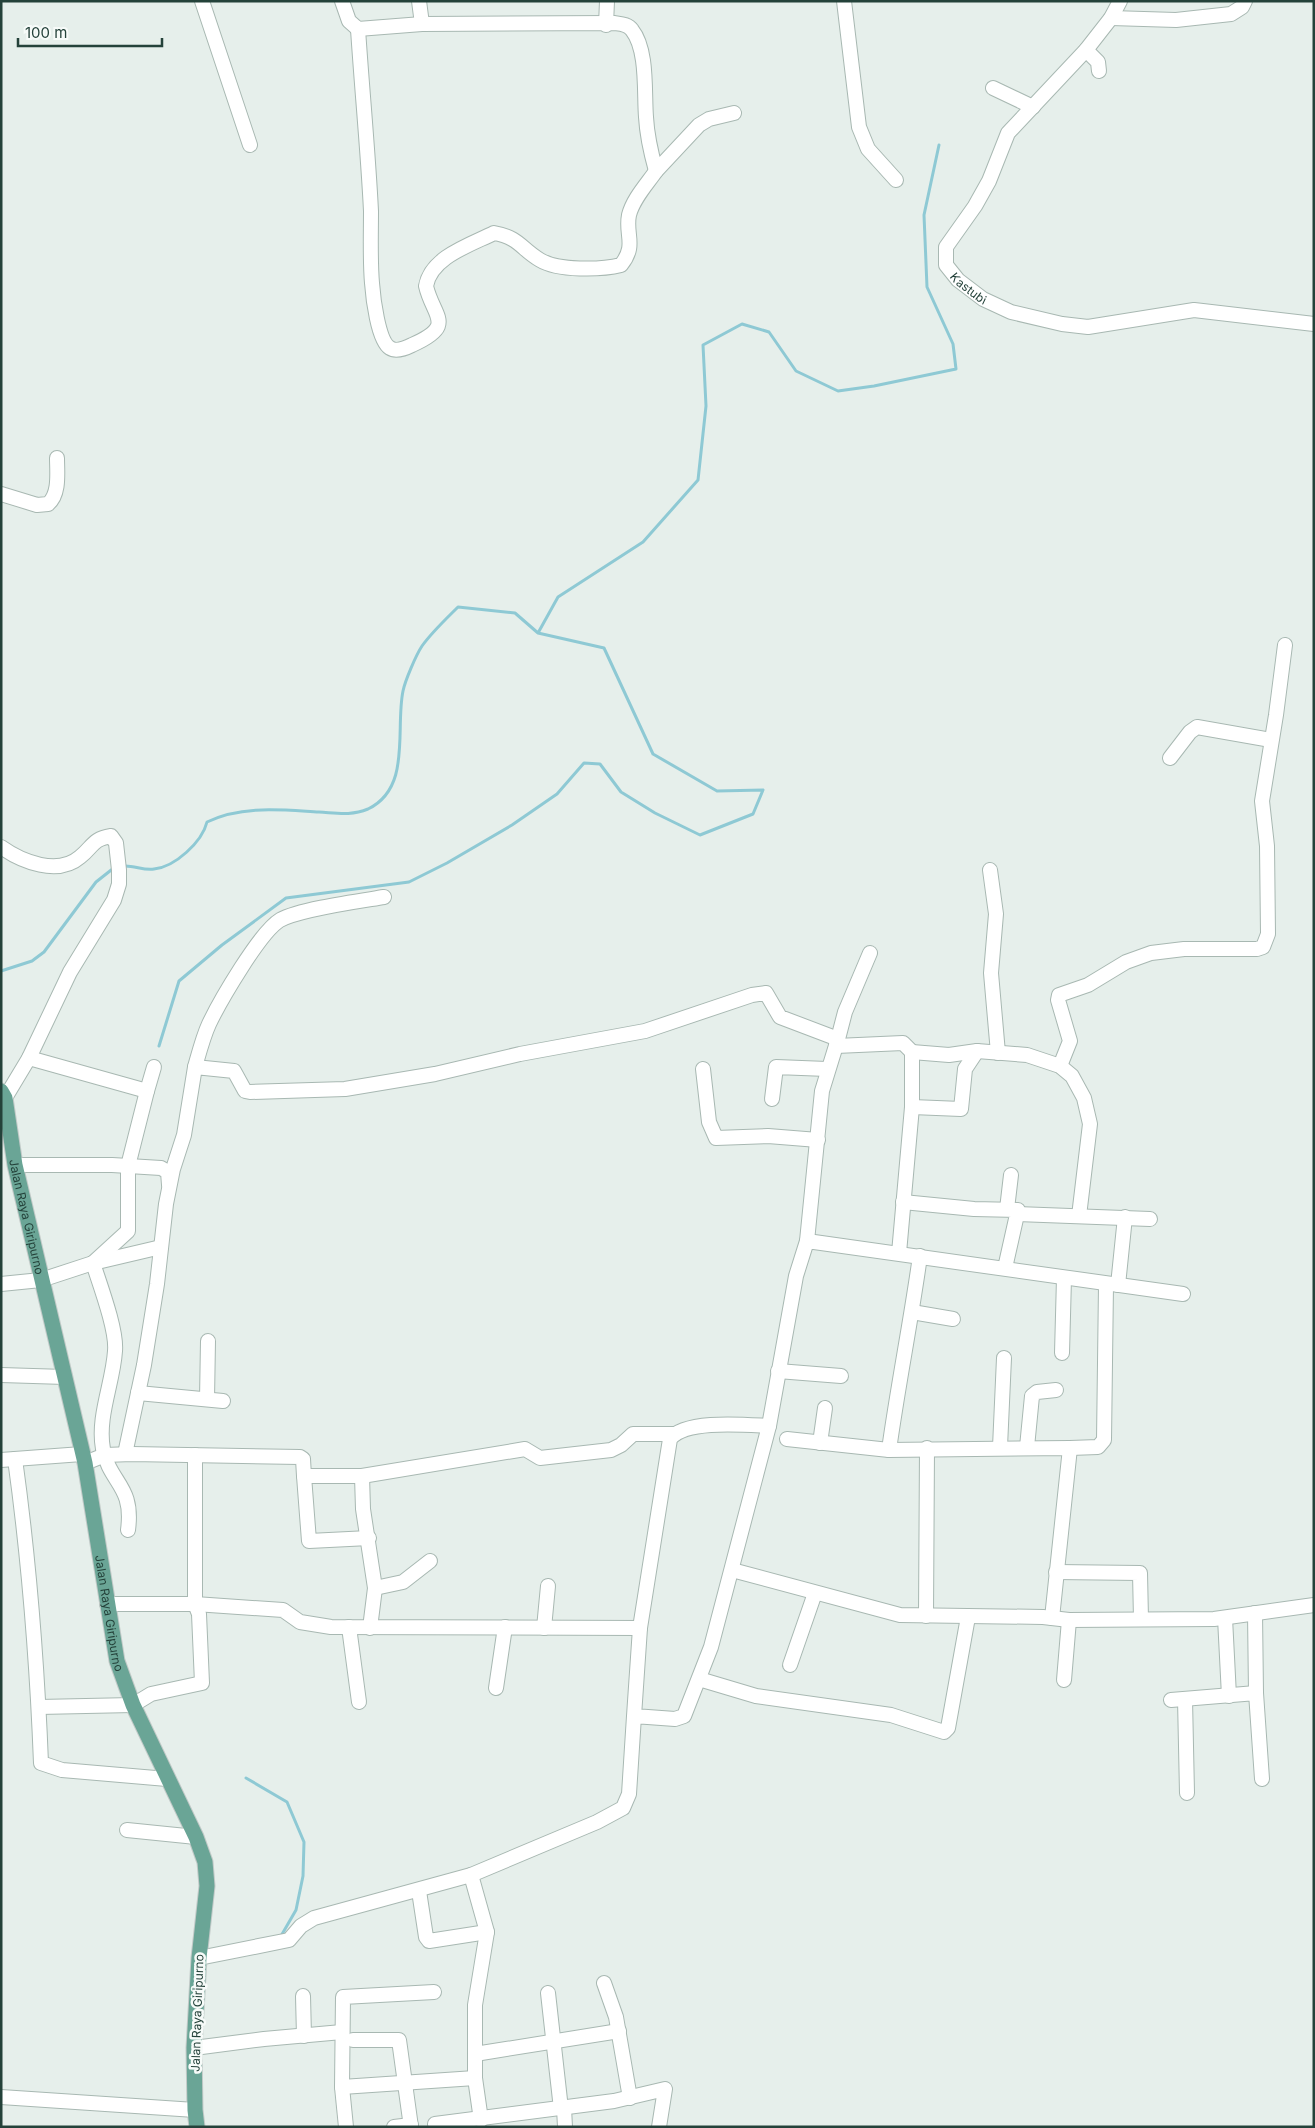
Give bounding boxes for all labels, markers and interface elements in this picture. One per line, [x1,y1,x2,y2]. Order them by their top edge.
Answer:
scale bar [18,15,161,47]
text: 100 m [25,23,67,42]
street label: Kastubi [947,269,989,307]
street label: Jalan Raya Giripurno [7,1158,48,1276]
street label: Jalan Raya Giripurno [92,1554,128,1673]
street label: Jalan Raya Giripurno [187,1954,207,2072]

